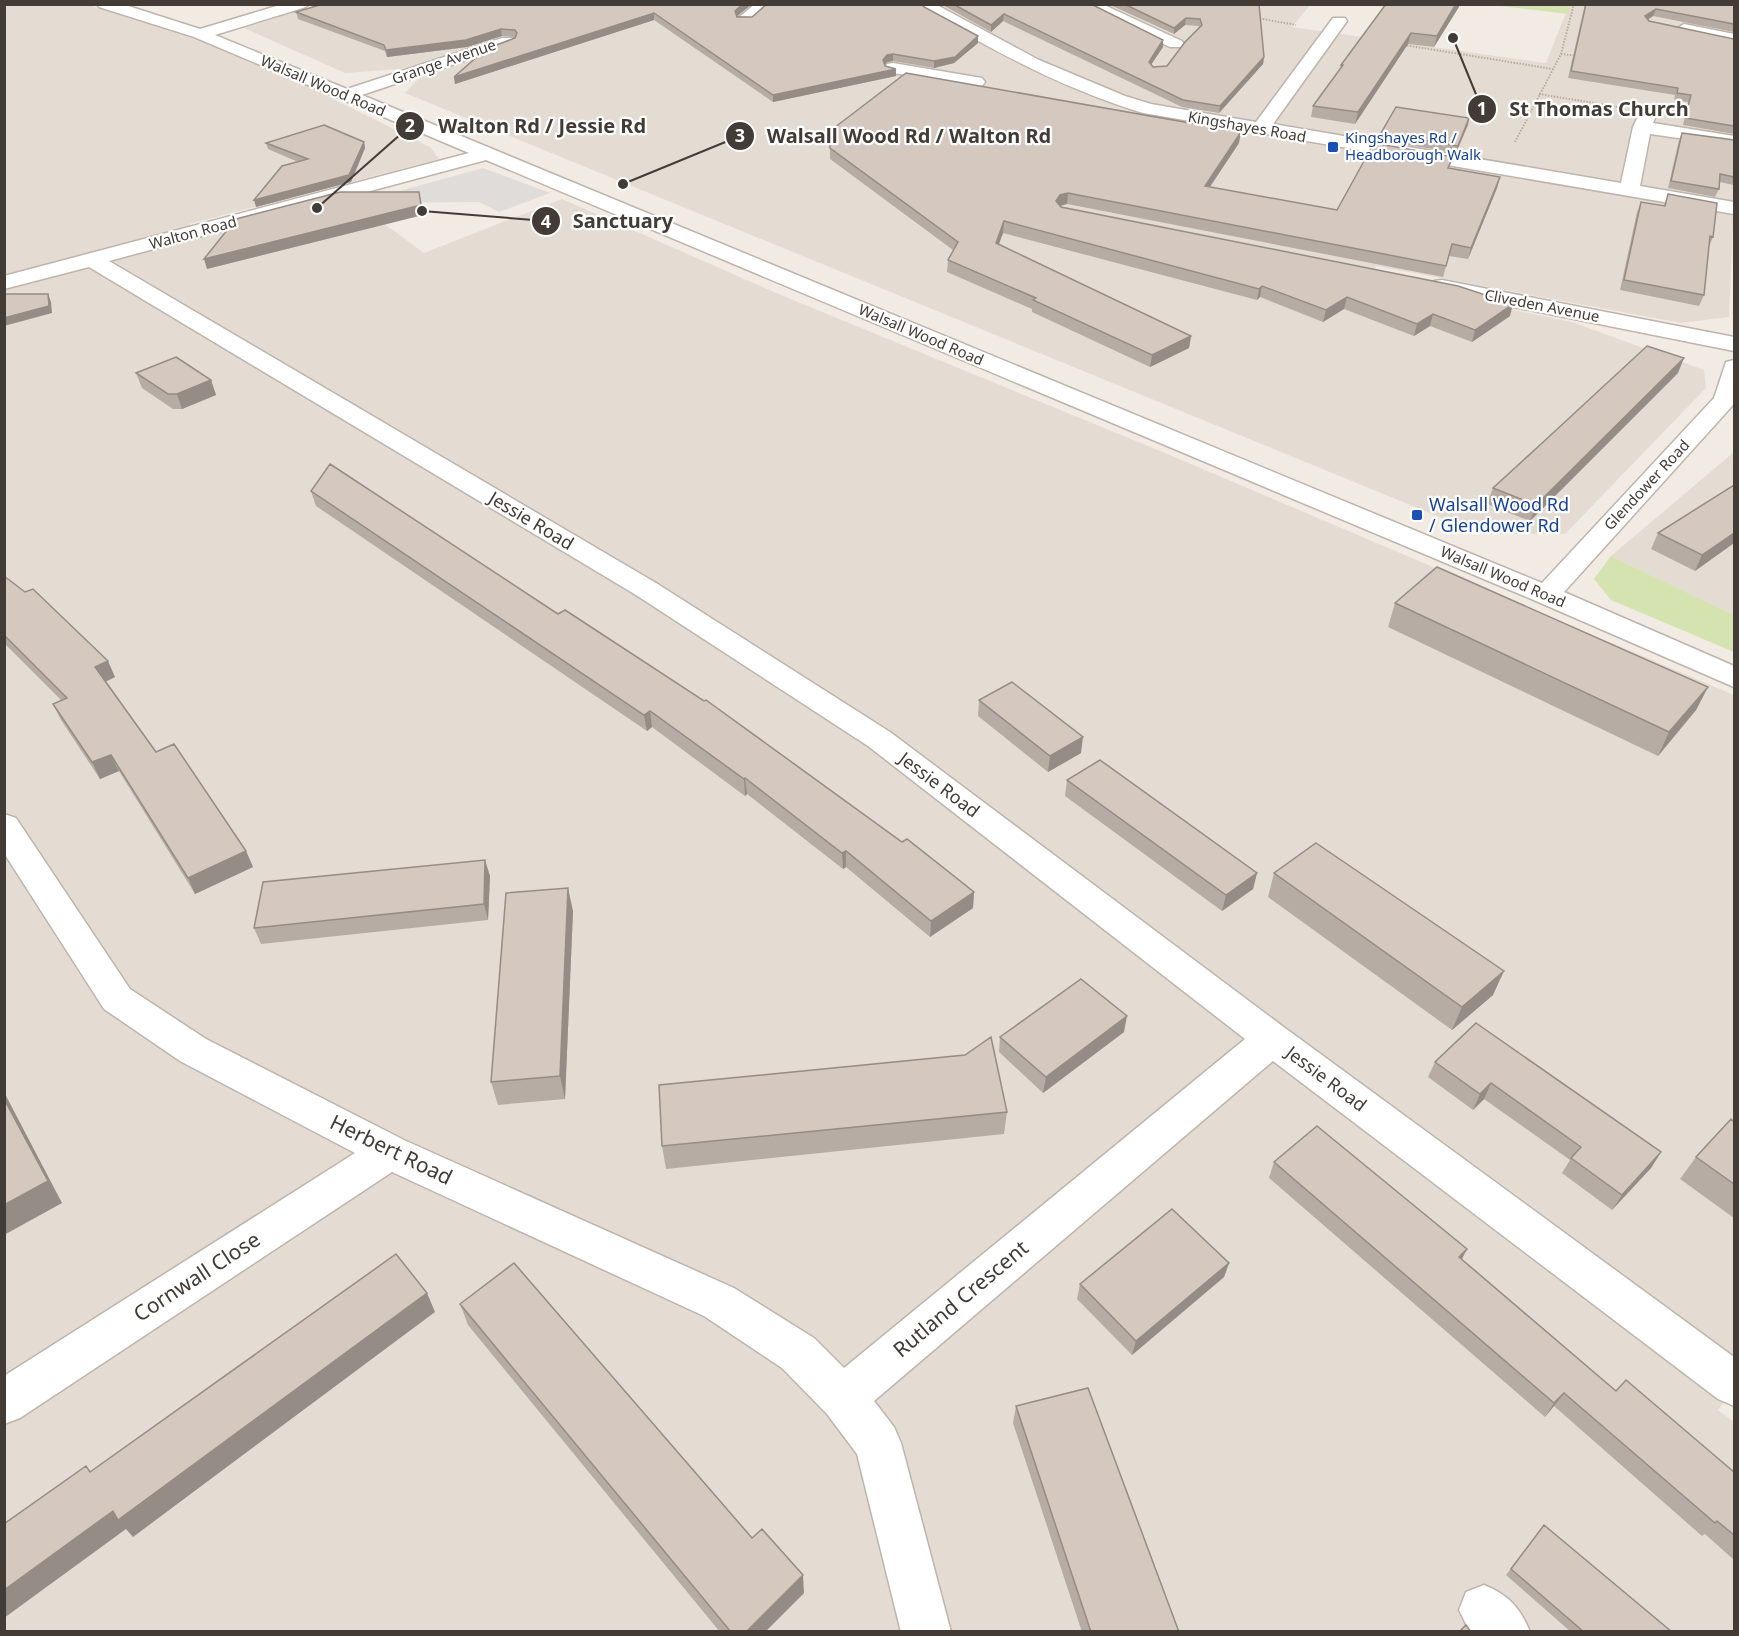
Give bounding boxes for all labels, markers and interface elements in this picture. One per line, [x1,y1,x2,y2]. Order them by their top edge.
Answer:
street label: Grange Avenue [389,34,498,88]
street label: Walsall Wood Road [258,50,389,120]
callout: St Thomas Church [1467,90,1701,128]
text: St Thomas Church [1509,95,1689,122]
text: 1 [1477,96,1487,120]
street label: Kingshayes Road [1186,106,1308,146]
callout: Walton Rd / Jessie Rd [395,107,658,145]
text: Walton Rd / Jessie Rd [438,112,646,139]
text: 2 [405,113,415,137]
callout: Walsall Wood Rd / Walton Rd [725,117,1063,155]
text: Walsall Wood Rd / Walton Rd [767,122,1051,149]
text: 3 [735,123,745,147]
place label: Kingshayes Rd / Headborough Walk [1345,127,1481,164]
marker: Kingshayes Rd / Headborough Walk [1326,140,1340,154]
callout: Sanctuary [531,202,685,240]
text: Sanctuary [573,207,674,234]
text: 4 [541,209,551,233]
street label: Walton Road [147,211,239,253]
street label: Cliveden Avenue [1483,284,1601,326]
street label: Walsall Wood Road [856,299,987,369]
street label: Glendower Road [1599,435,1693,534]
street label: Jessie Road [483,484,578,555]
place label: Walsall Wood Rd / Glendower Rd [1429,492,1569,537]
marker: Walsall Wood Rd / Glendower Rd [1410,508,1424,522]
street label: Walsall Wood Road [1438,541,1569,611]
street label: Jessie Road [893,745,985,822]
street label: Jessie Road [1280,1039,1372,1116]
street label: Herbert Road [326,1107,457,1191]
street label: Cornwall Close [128,1225,265,1328]
street label: Rutland Crescent [887,1233,1034,1363]

